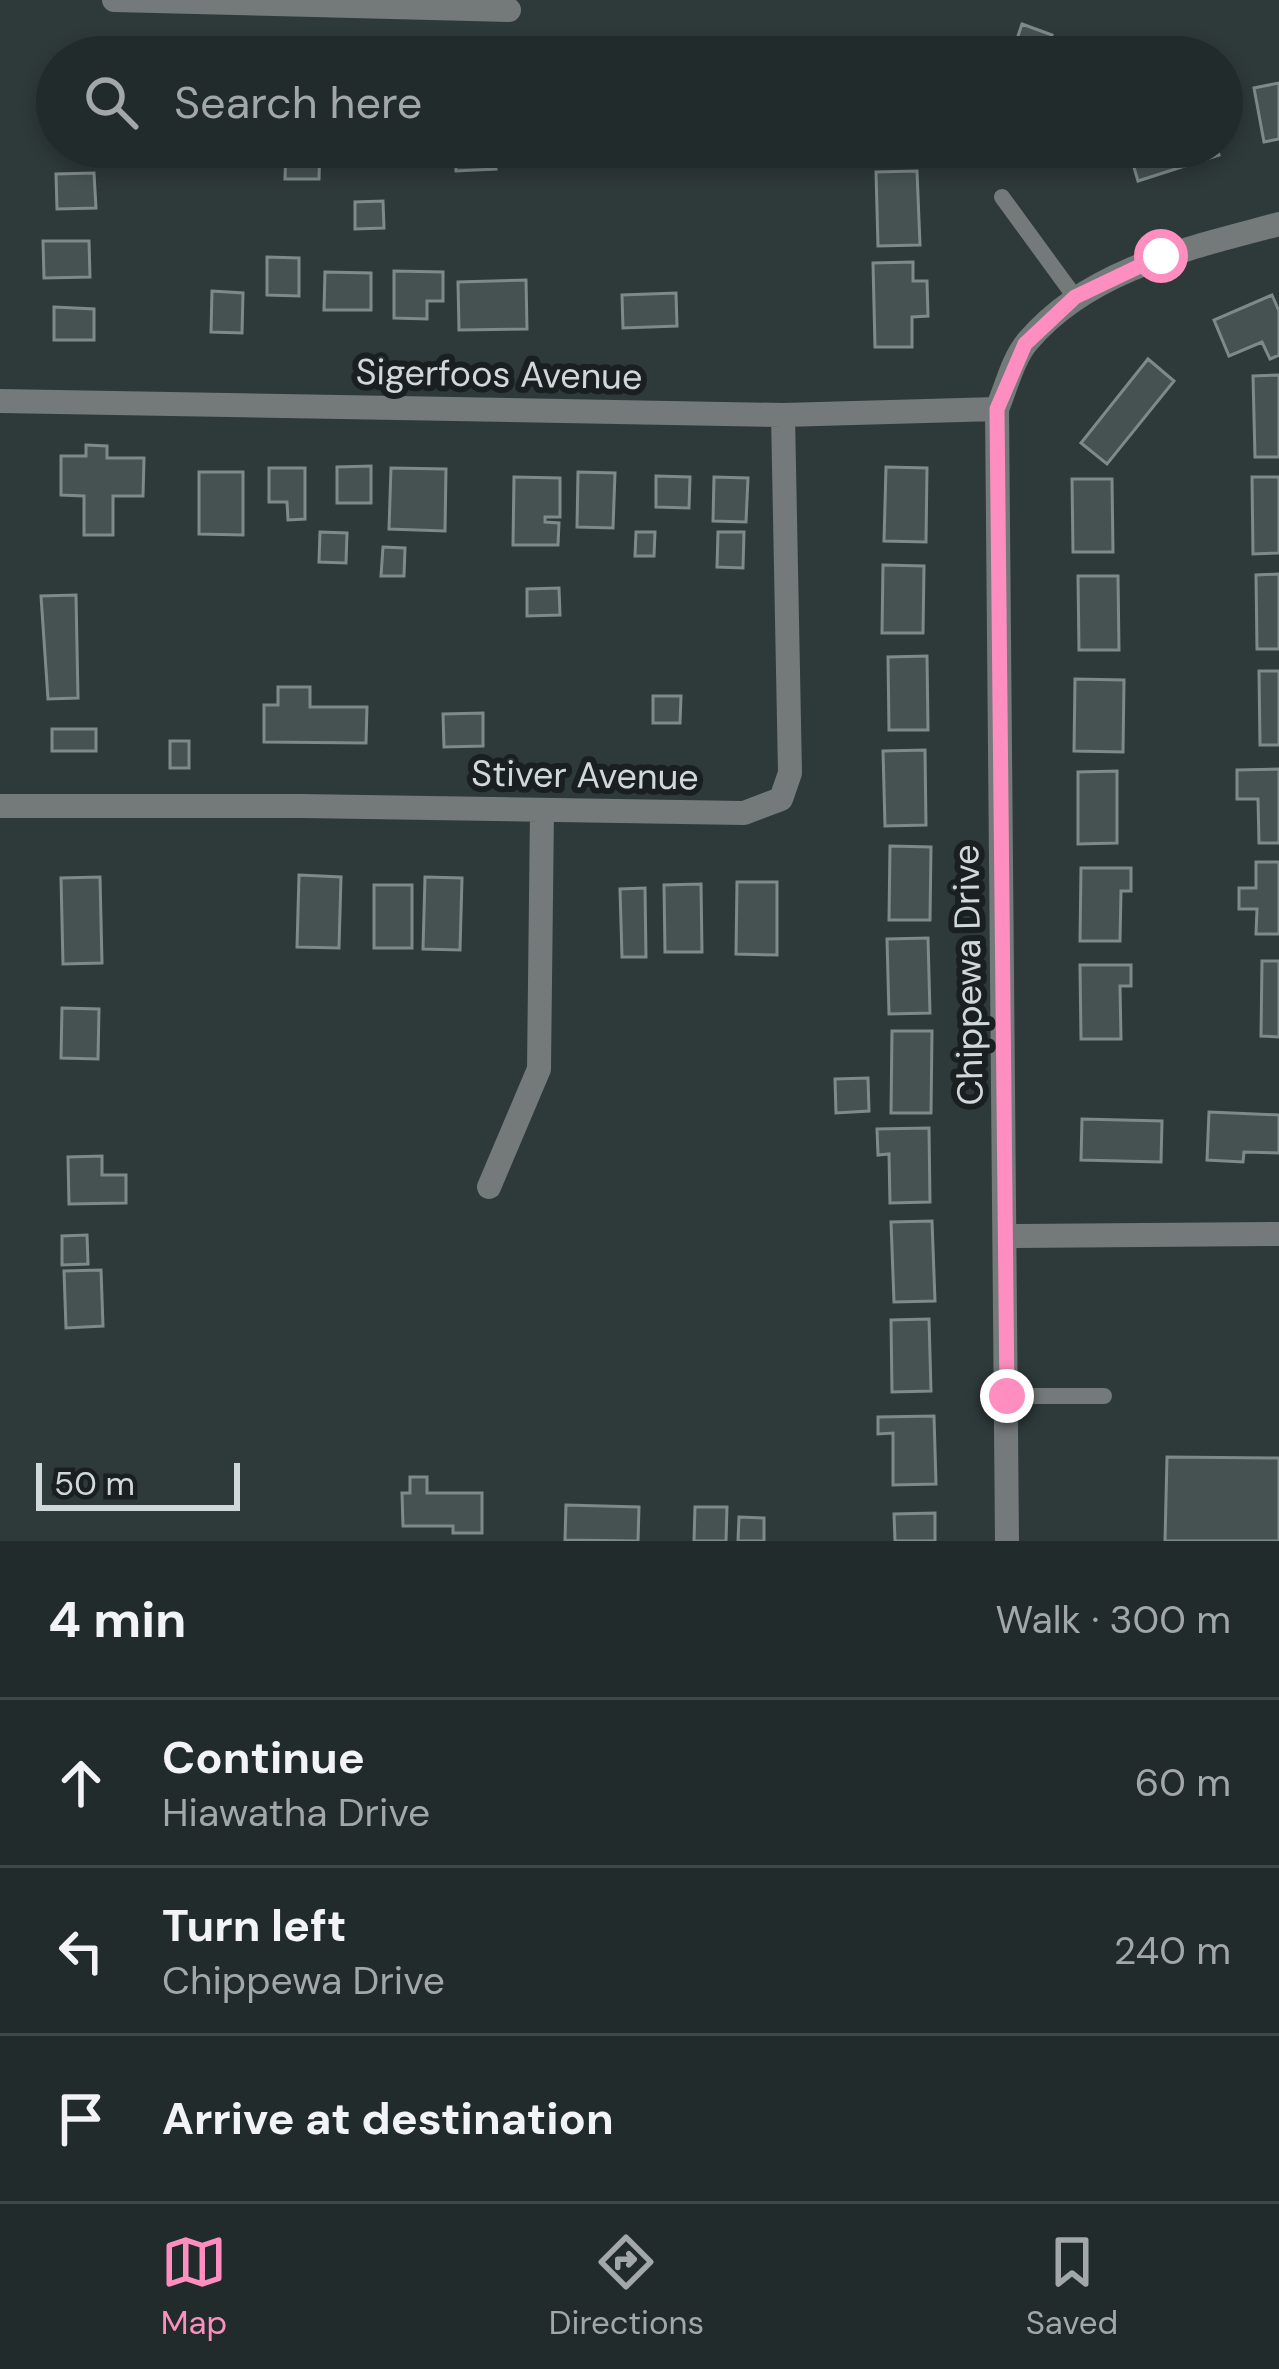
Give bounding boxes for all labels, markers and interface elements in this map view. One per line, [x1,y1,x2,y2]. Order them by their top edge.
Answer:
search box [36,36,1243,168]
icon: search [78,69,144,135]
text: Search here [174,73,422,132]
route start [1134,229,1188,283]
street label: Sigerfoos Avenue [355,348,643,400]
street label: Stiver Avenue [471,750,699,800]
street label: Chippewa Drive [942,844,994,1106]
route end [980,1369,1034,1423]
scale bar [36,1457,240,1510]
text: 50 m [54,1462,135,1505]
text: 4 min [48,1586,187,1653]
text: Walk · 300 m [996,1594,1231,1645]
text: Continue [162,1728,365,1787]
icon: ahead [48,1750,114,1816]
text: 60 m [1135,1757,1231,1808]
text: Hiawatha Drive [162,1787,430,1838]
text: Turn left [162,1896,346,1955]
icon: left [48,1918,114,1984]
text: 240 m [1114,1925,1231,1976]
text: Chippewa Drive [162,1955,445,2006]
icon: arrive [48,2086,114,2152]
text: Arrive at destination [162,2089,614,2148]
tab: Map [161,2229,227,2344]
tab: Directions [549,2229,704,2344]
tab: Saved [1026,2229,1118,2344]

